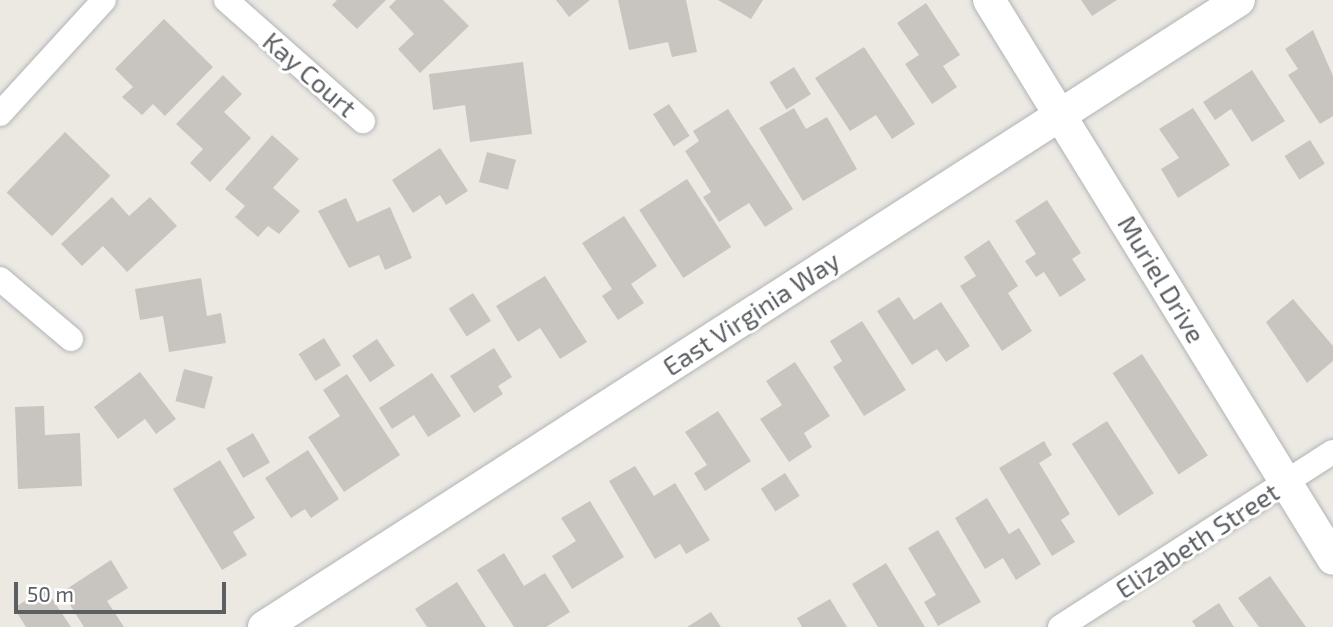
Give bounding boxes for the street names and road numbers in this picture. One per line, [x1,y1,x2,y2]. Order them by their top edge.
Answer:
street label: Kay Court [257,25,363,123]
street label: Muriel Drive [1112,209,1212,349]
street label: East Virginia Way [656,244,846,382]
street label: Elizabeth Street [1110,476,1284,604]

